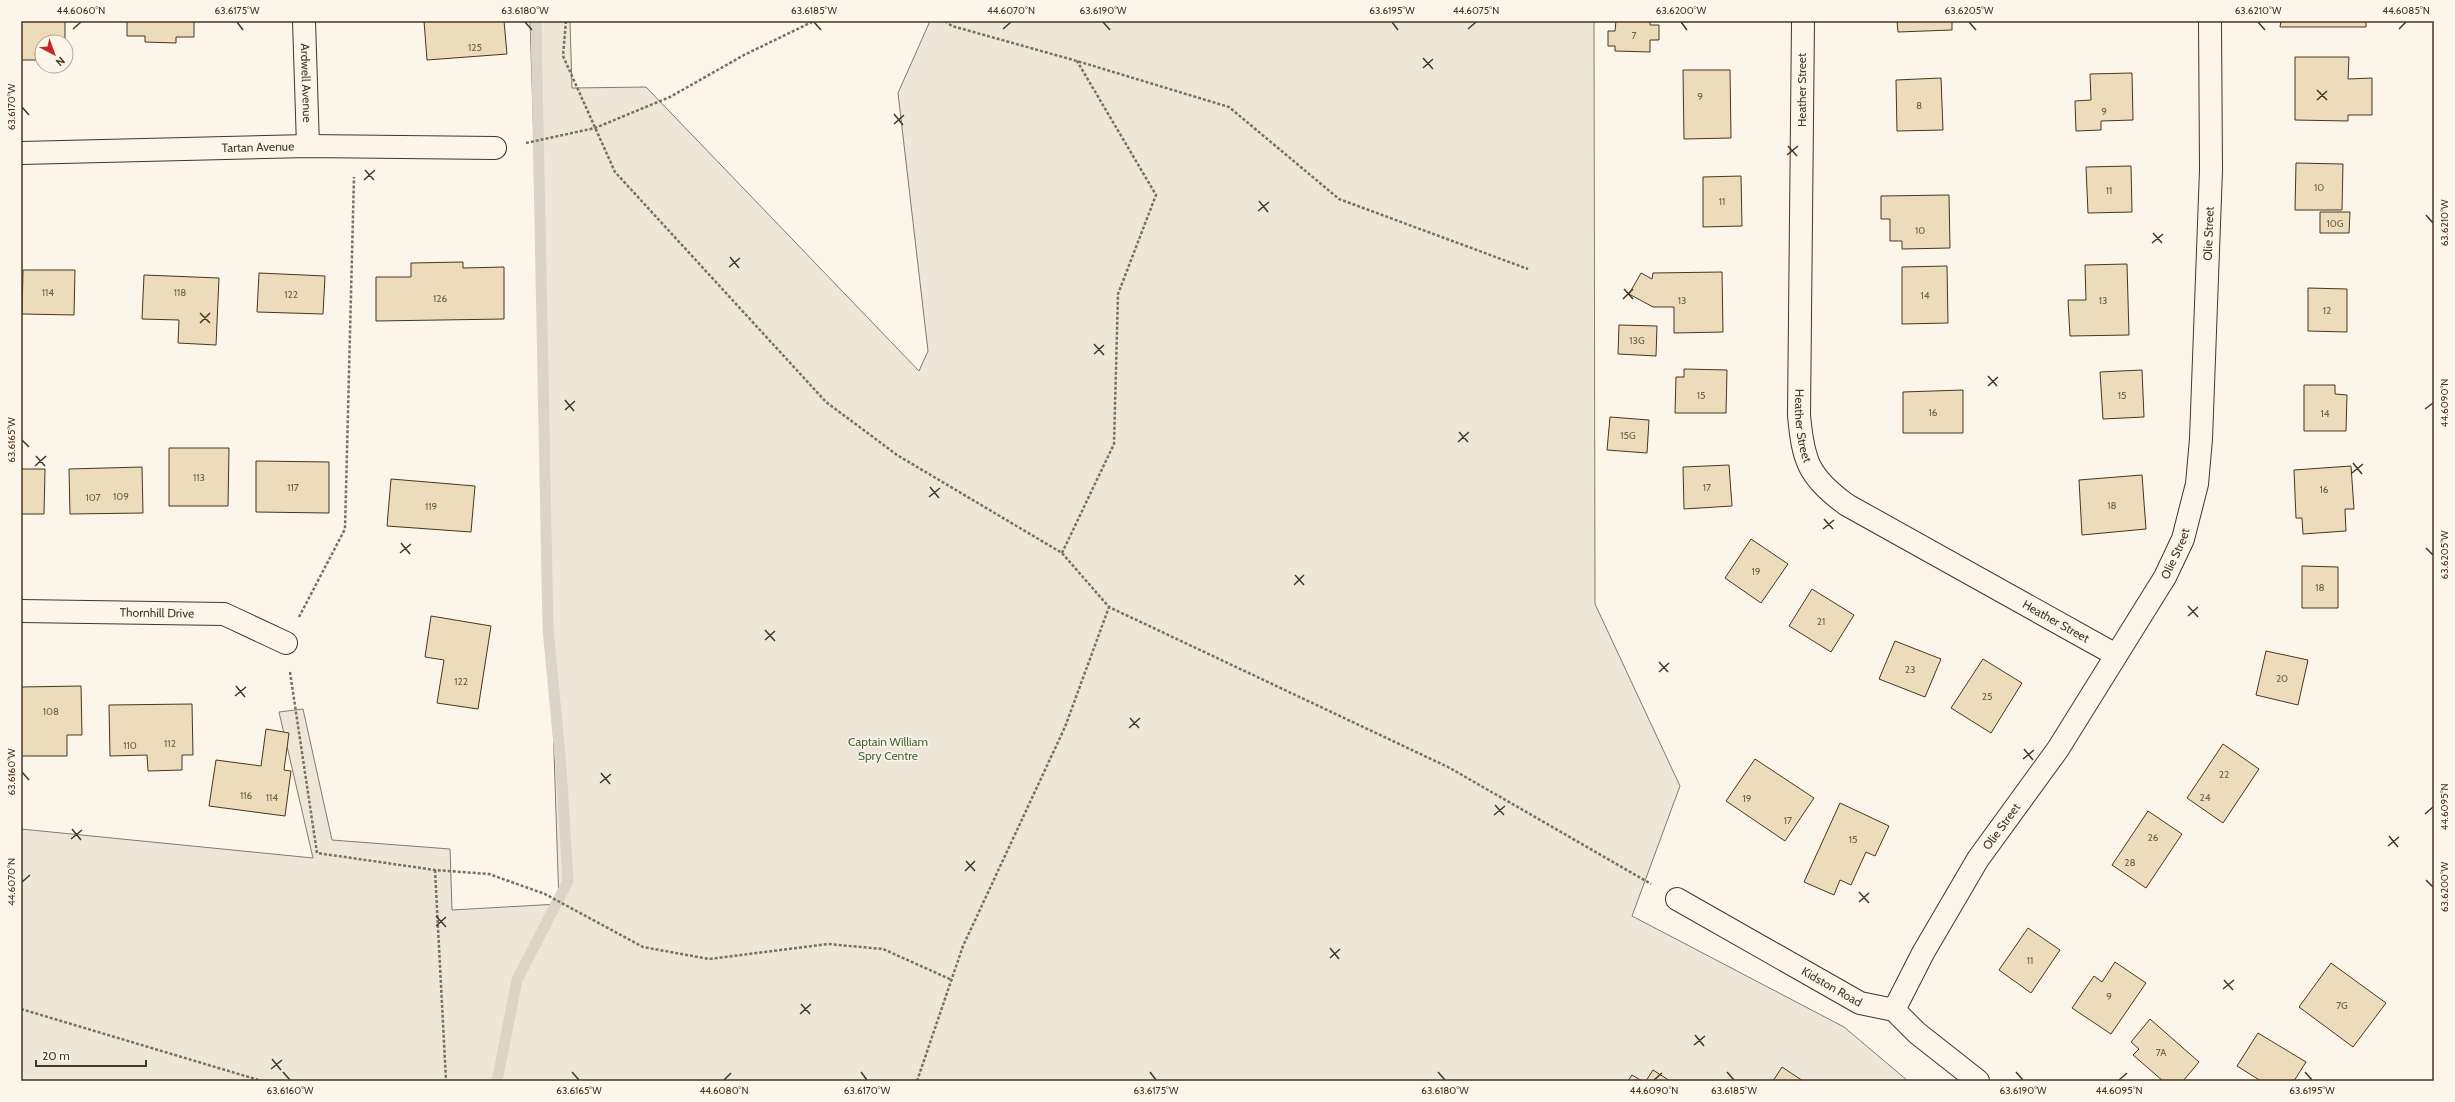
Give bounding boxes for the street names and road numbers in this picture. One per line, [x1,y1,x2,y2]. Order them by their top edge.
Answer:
street label: Ardwell Avenue [298,43,315,123]
street label: Heather Street [1794,53,1809,127]
street label: Tartan Avenue [221,138,294,155]
street label: Olie Street [2200,206,2217,261]
street label: Heather Street [1792,389,1815,465]
street label: Olie Street [2157,527,2192,581]
street label: Heather Street [2020,596,2092,646]
street label: Thornhill Drive [120,604,194,621]
street label: Olie Street [1979,800,2023,853]
street label: Kidston Road [1799,963,1865,1010]

